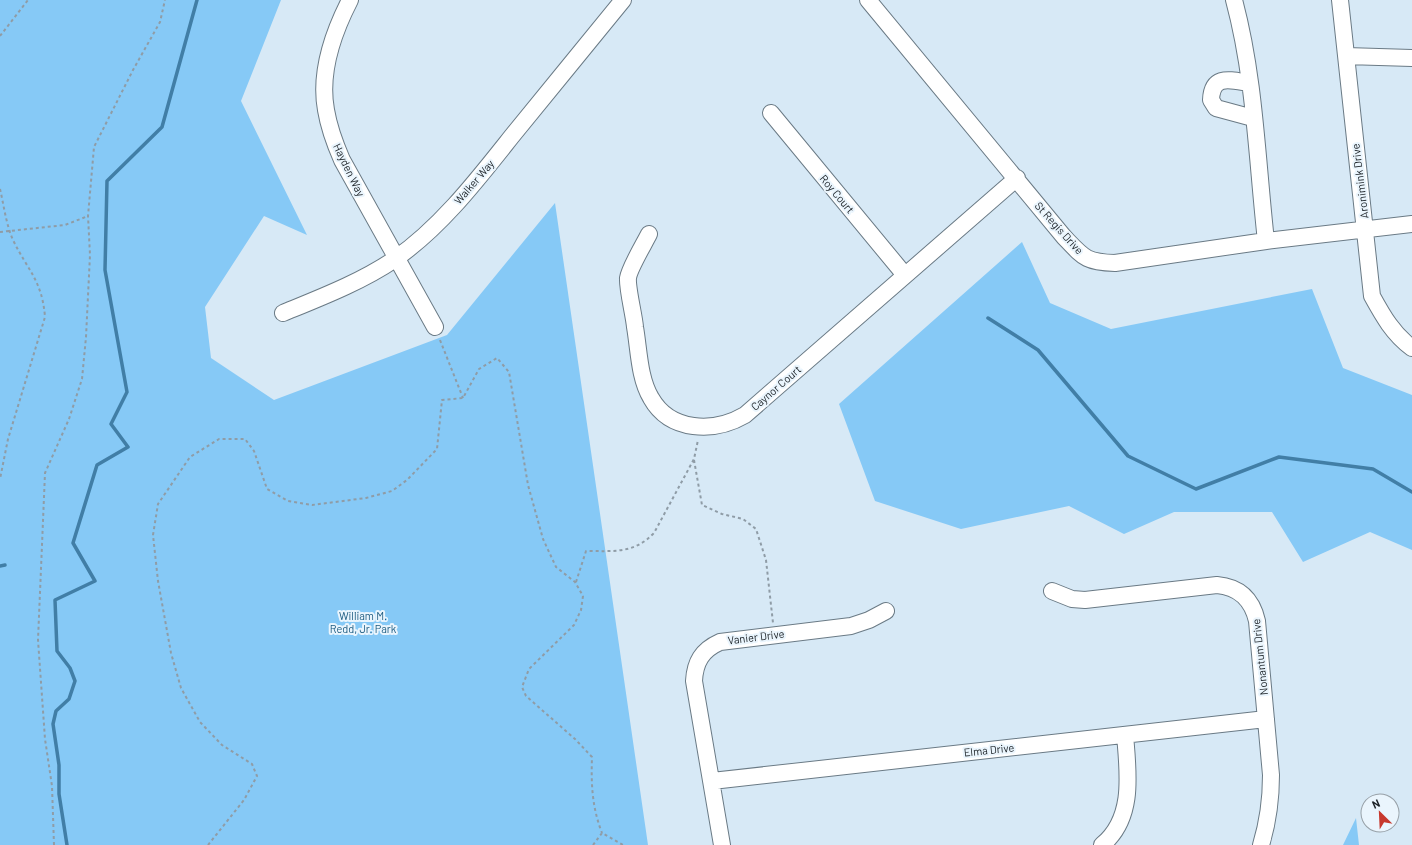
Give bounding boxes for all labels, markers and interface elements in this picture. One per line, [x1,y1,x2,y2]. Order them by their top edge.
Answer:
street label: Hayden Way [331,141,368,198]
street label: Aronimink Drive [1348,143,1371,219]
street label: Walker Way [451,157,496,206]
street label: Roy Court [817,172,857,216]
street label: St Regis Drive [1032,199,1086,257]
street label: Caynor Court [748,362,803,413]
park label: William M. Redd, Jr. Park [330,609,397,635]
street label: Nonantum Drive [1249,618,1270,696]
street label: Vanier Drive [727,627,785,646]
street label: Elma Drive [963,740,1015,759]
north arrow [1360,793,1400,833]
text: N [1370,796,1382,811]

